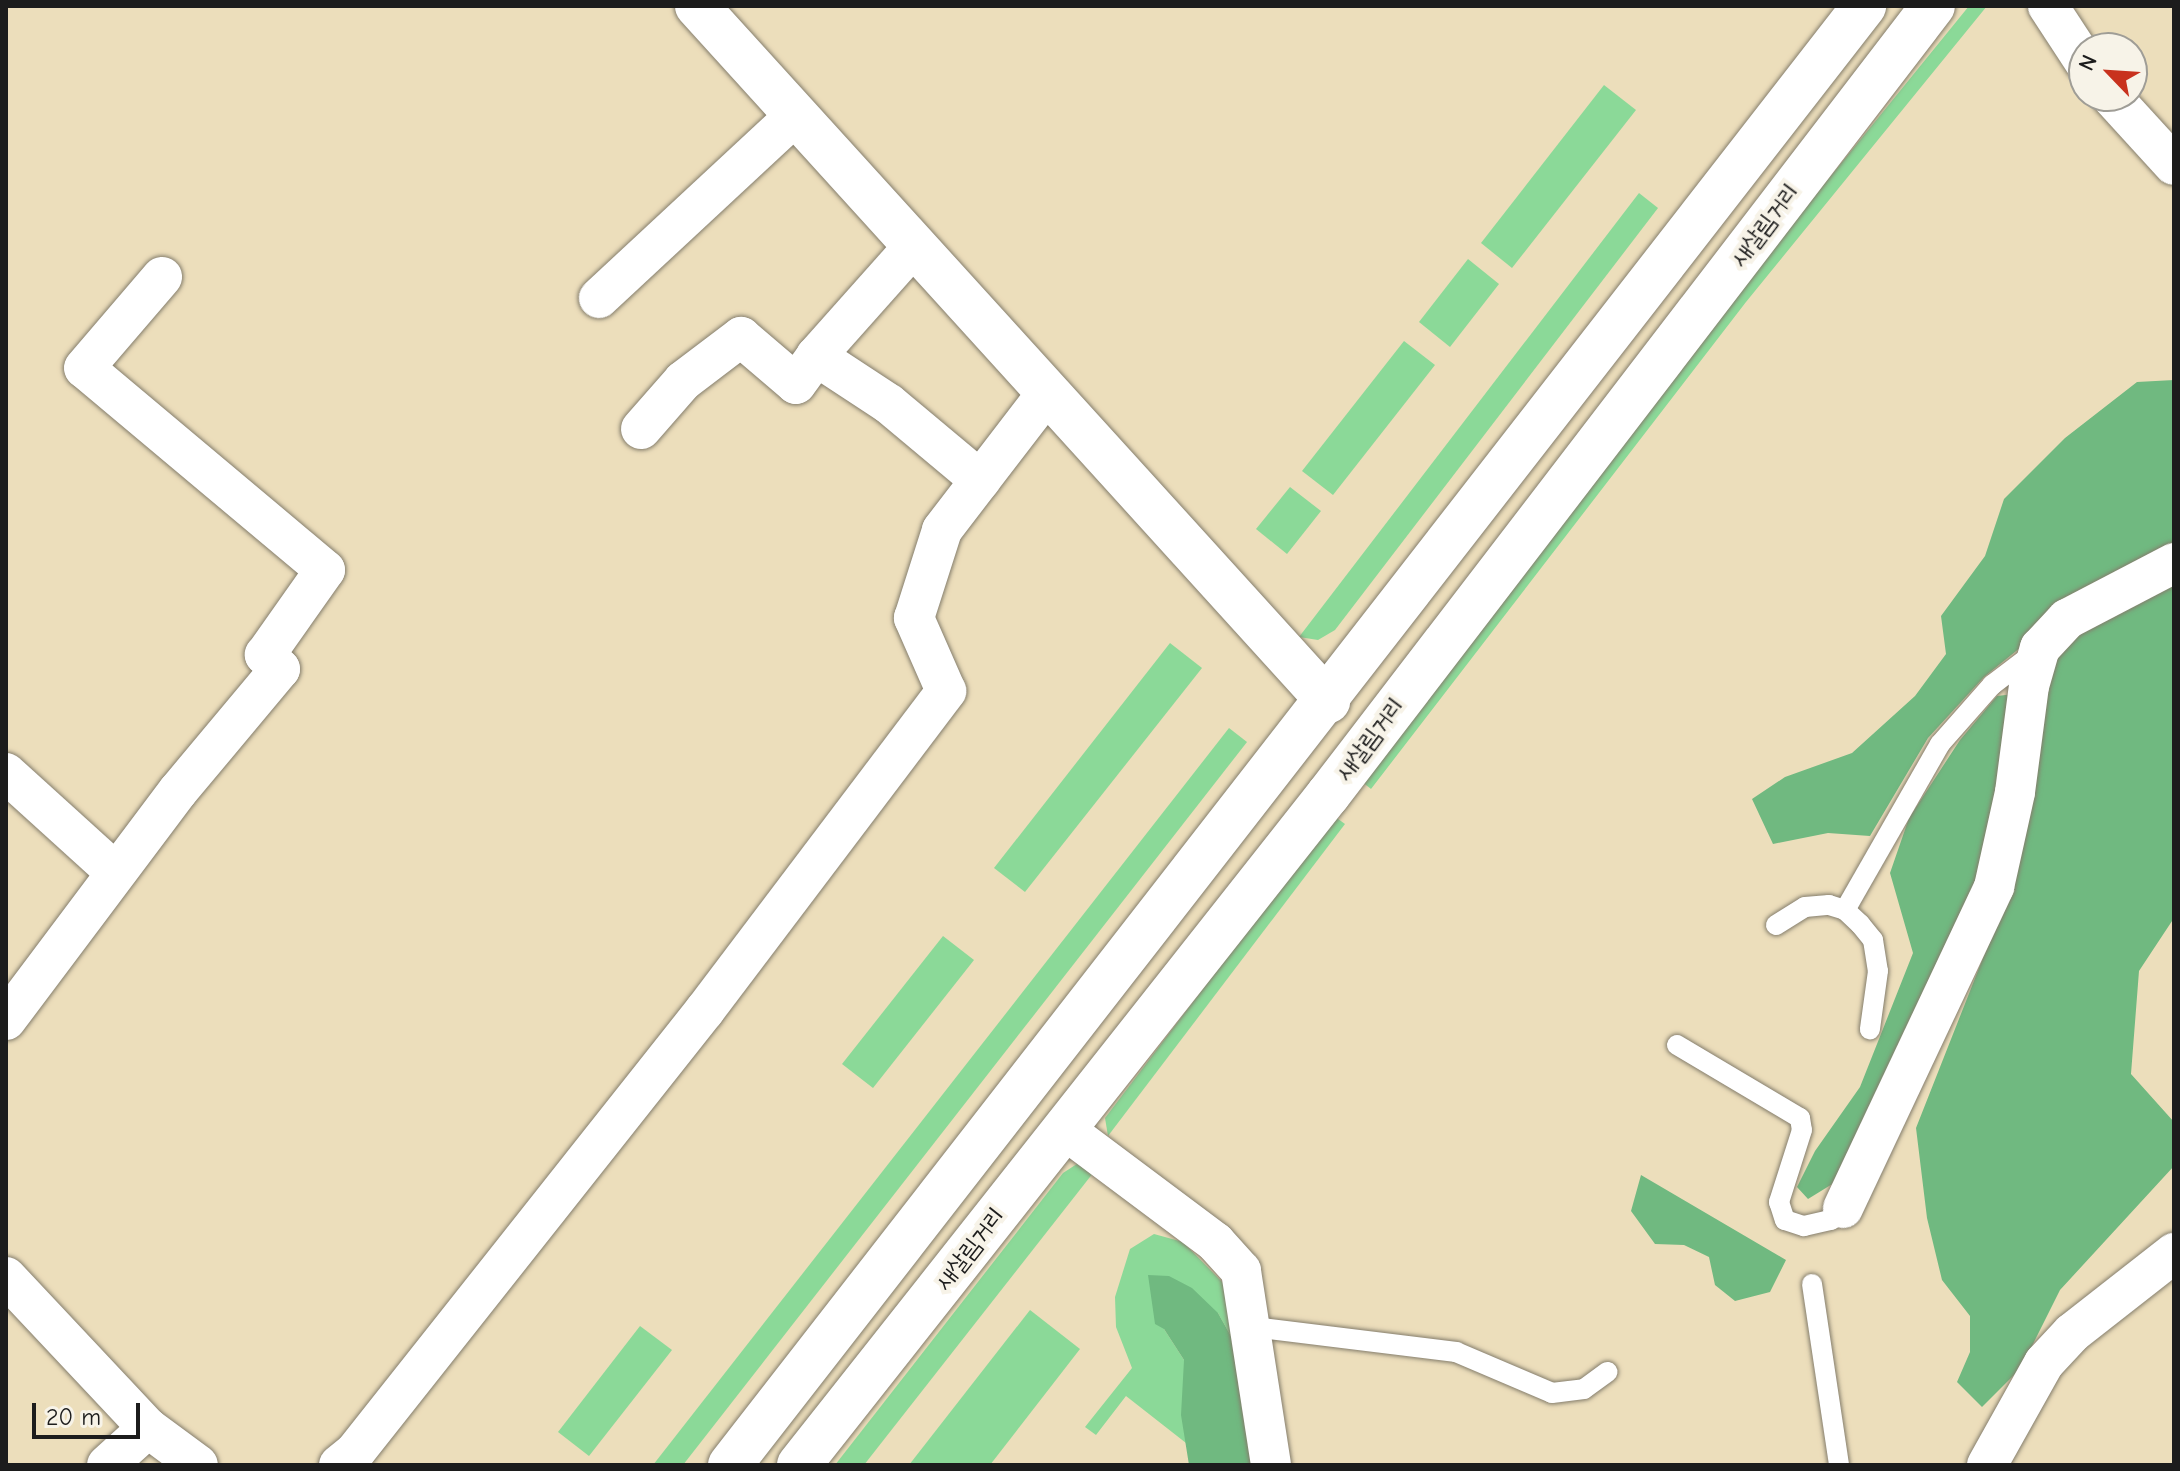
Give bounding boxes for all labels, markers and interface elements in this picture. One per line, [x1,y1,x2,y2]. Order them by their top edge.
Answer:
north arrow [2068,32,2148,112]
text: N [2073,51,2103,75]
street label: 새살림거리 [1724,178,1806,272]
street label: 새살림거리 [1329,692,1411,786]
street label: 새살림거리 [929,1202,1011,1296]
scale bar [36,1387,144,1437]
text: 20 m [46,1403,101,1431]

